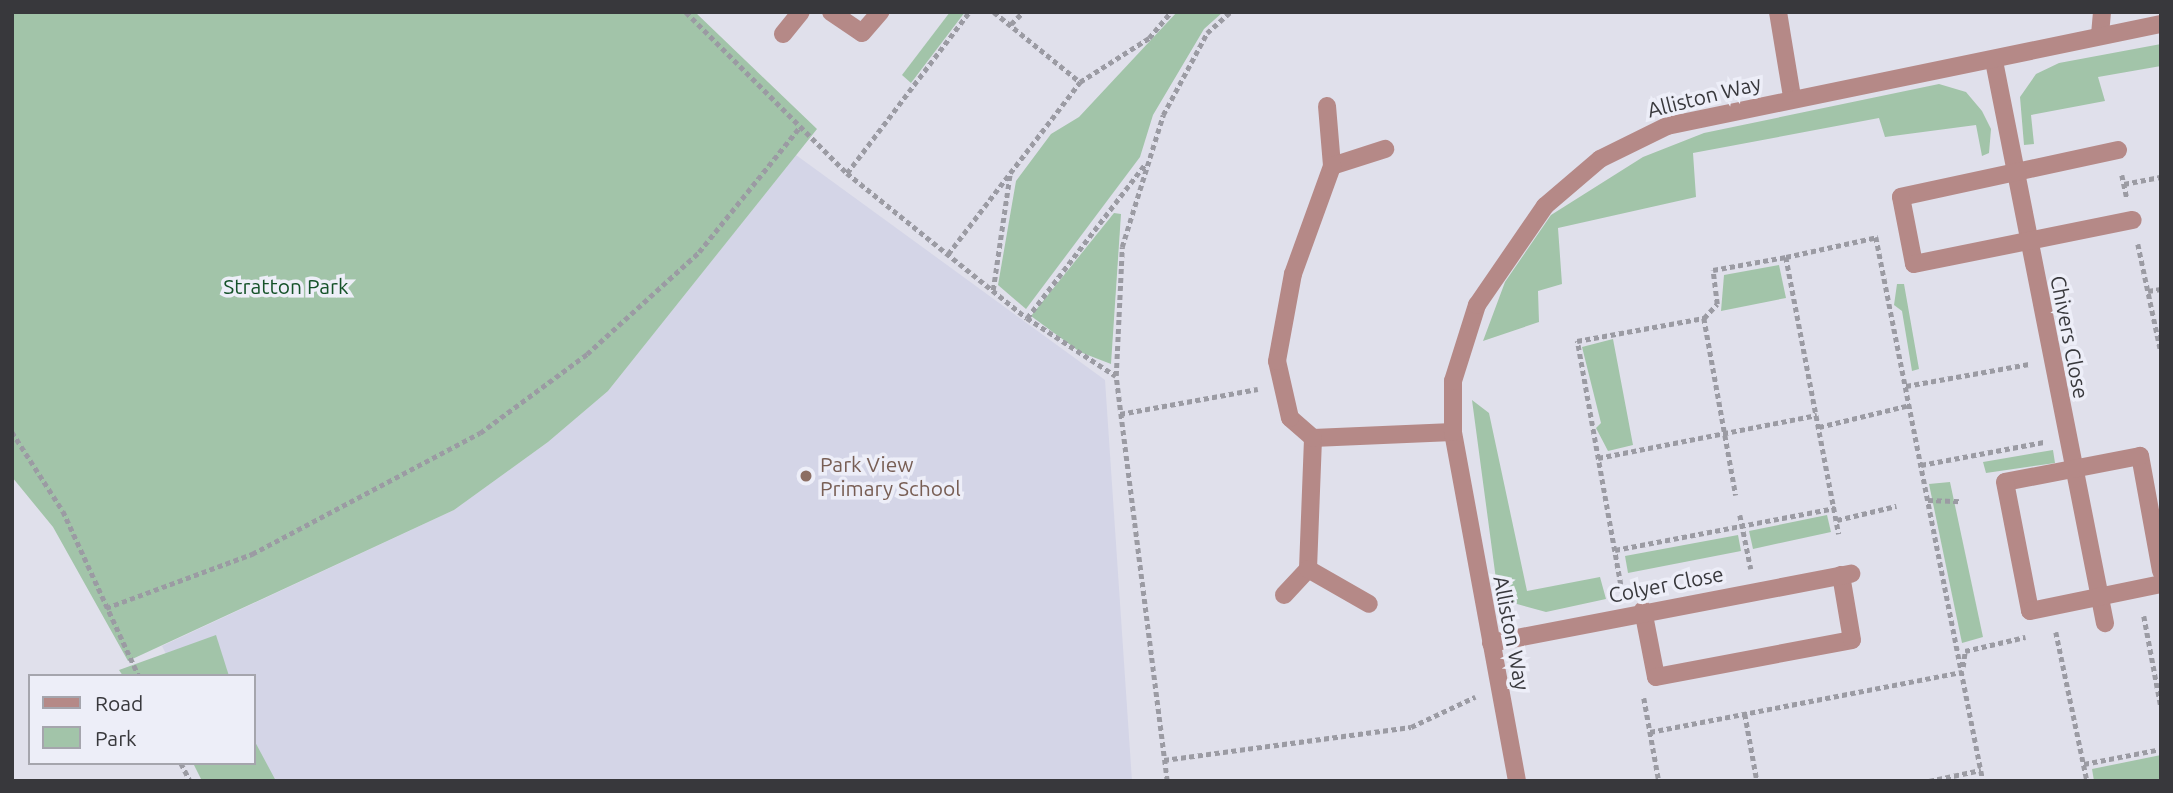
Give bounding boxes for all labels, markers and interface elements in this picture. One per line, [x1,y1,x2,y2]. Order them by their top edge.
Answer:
street label: Alliston Way [1645,70,1763,122]
park label: Stratton Park [223,273,349,299]
street label: Chivers Close [2046,273,2094,401]
place label: Park View Primary School [820,451,961,501]
marker: Park View Primary School [798,468,814,484]
street label: Colyer Close [1606,561,1726,607]
street label: Alliston Way [1489,574,1535,692]
legend [28,674,256,765]
text: Road [95,691,143,715]
text: Park [95,726,137,750]

